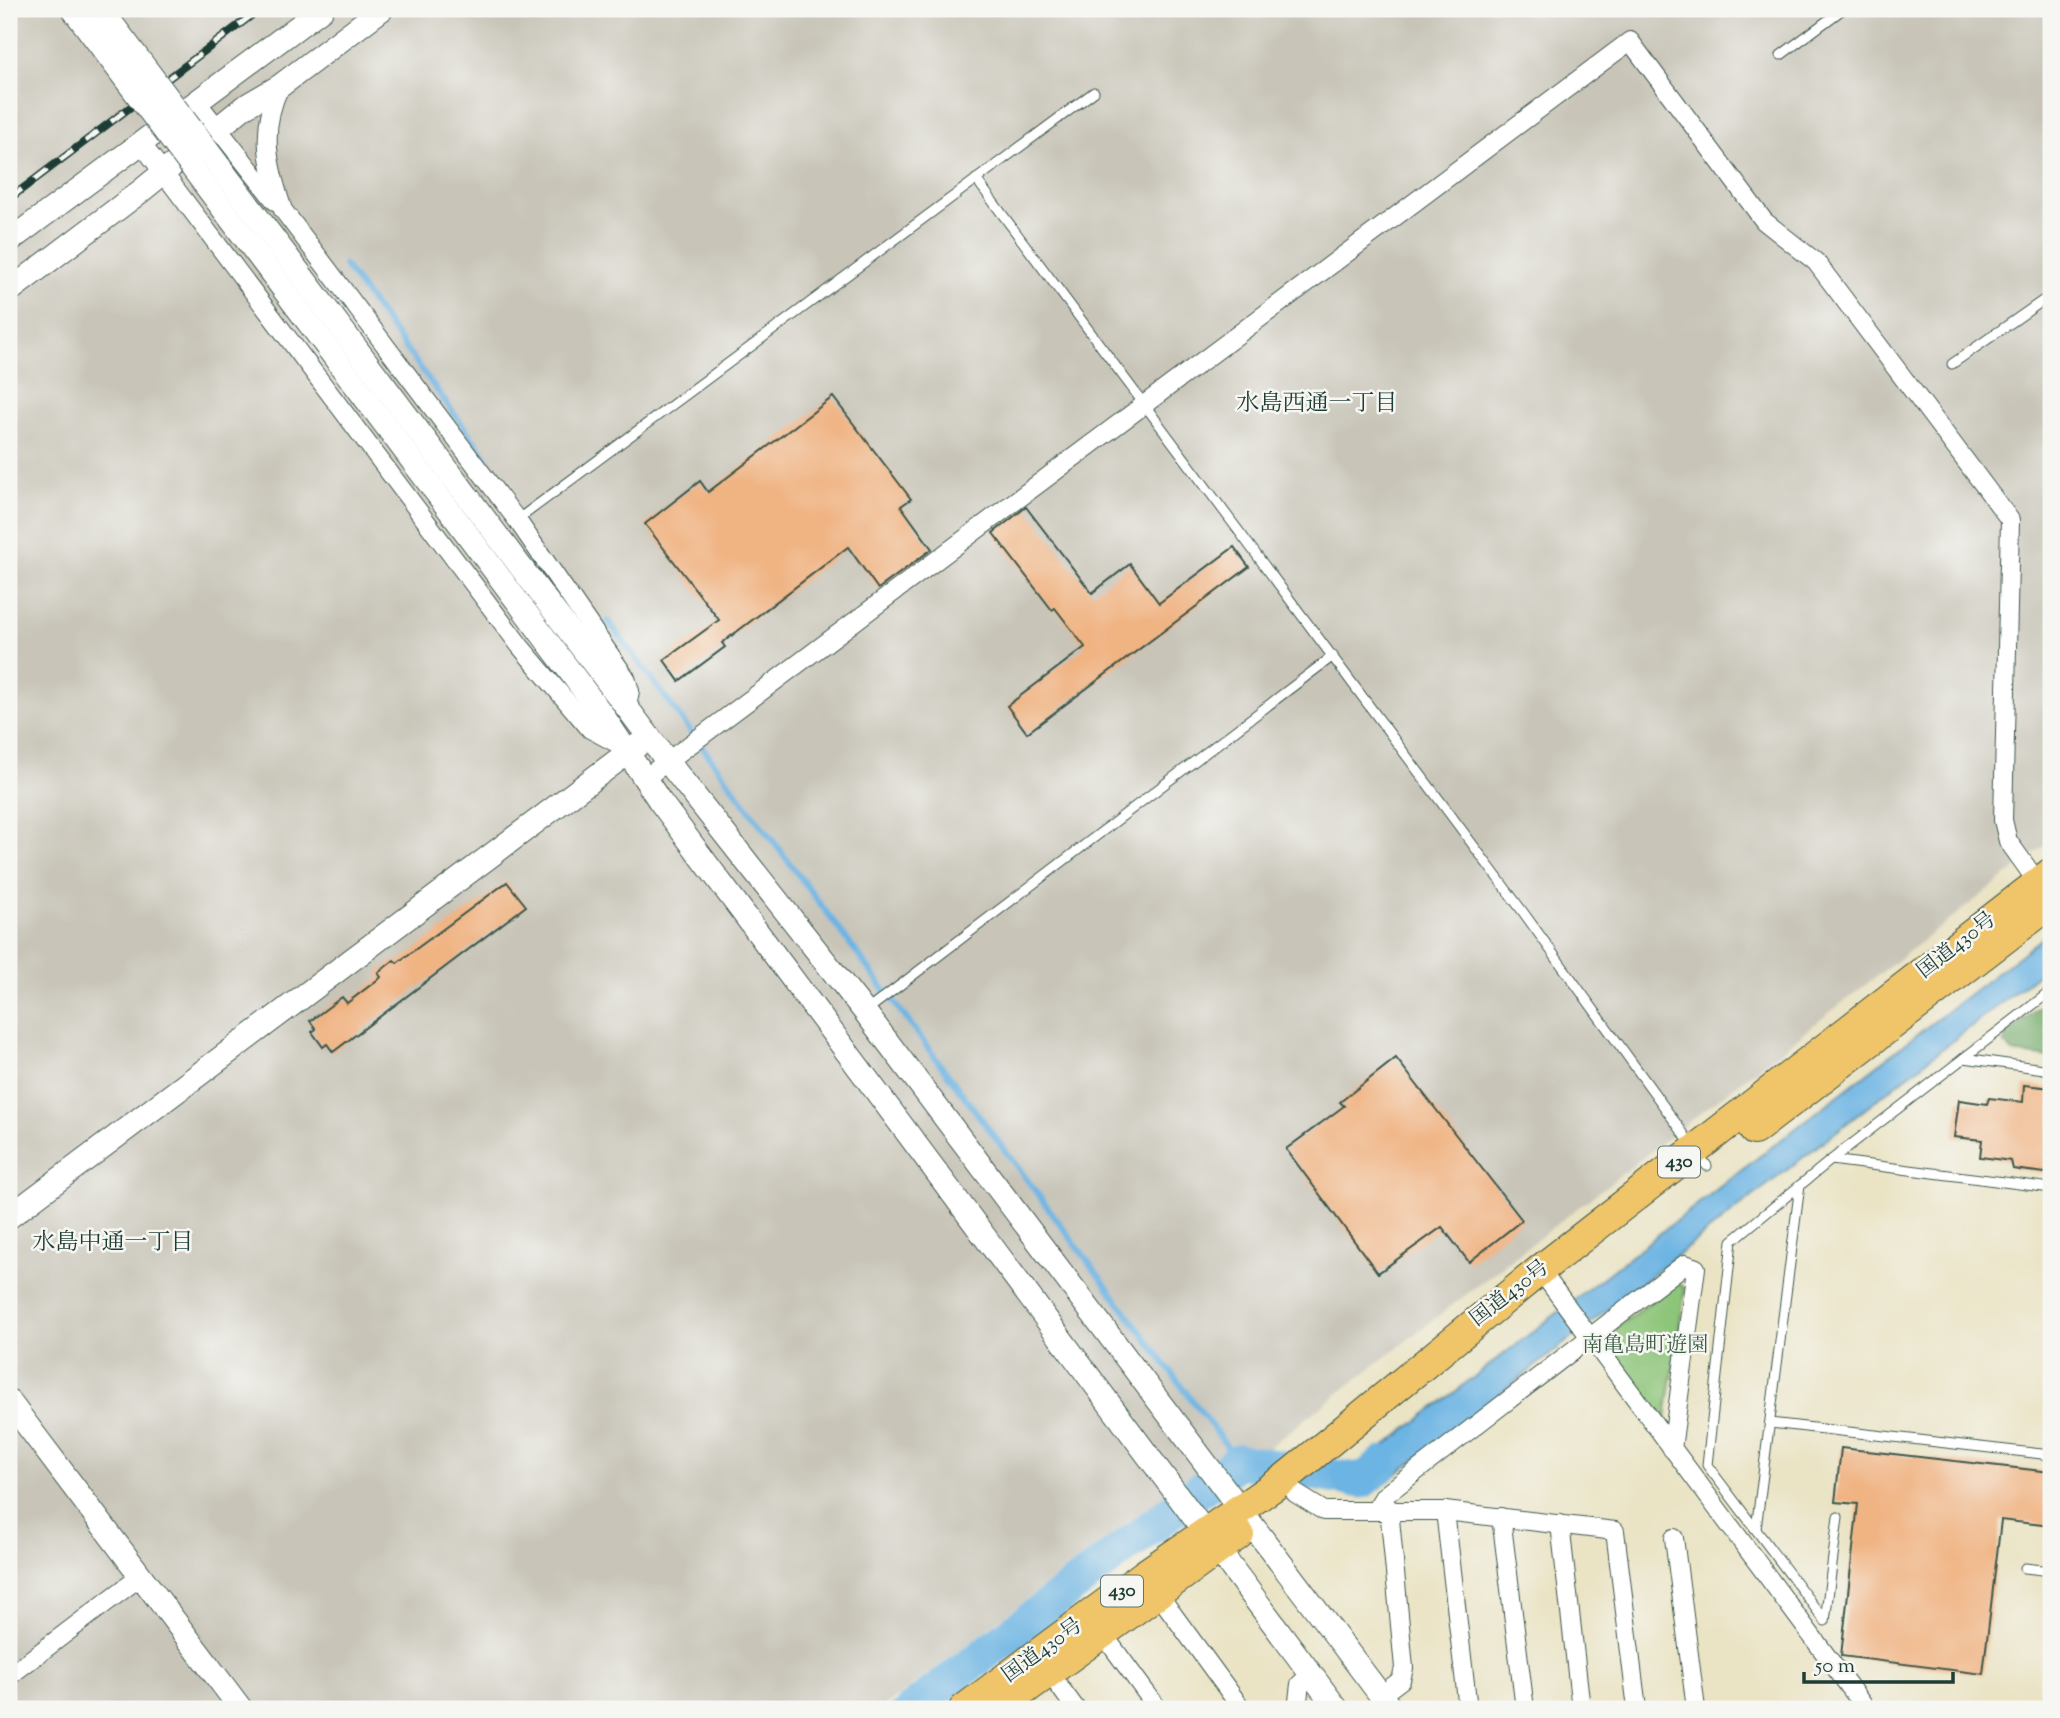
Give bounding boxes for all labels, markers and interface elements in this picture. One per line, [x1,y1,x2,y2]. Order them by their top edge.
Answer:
district label: 水島西通一丁目 [1237,388,1398,421]
street label: 国道430号 [1911,906,2003,986]
road number: 430 [1658,1146,1700,1178]
district label: 水島中通一丁目 [33,1227,194,1260]
street label: 国道430号 [1464,1254,1556,1334]
park label: 南亀島町遊園 [1582,1331,1708,1361]
road number: 430 [1101,1576,1143,1606]
street label: 国道430号 [997,1612,1089,1690]
scale bar [1804,1641,1953,1685]
text: 50 m [1814,1652,1855,1682]

